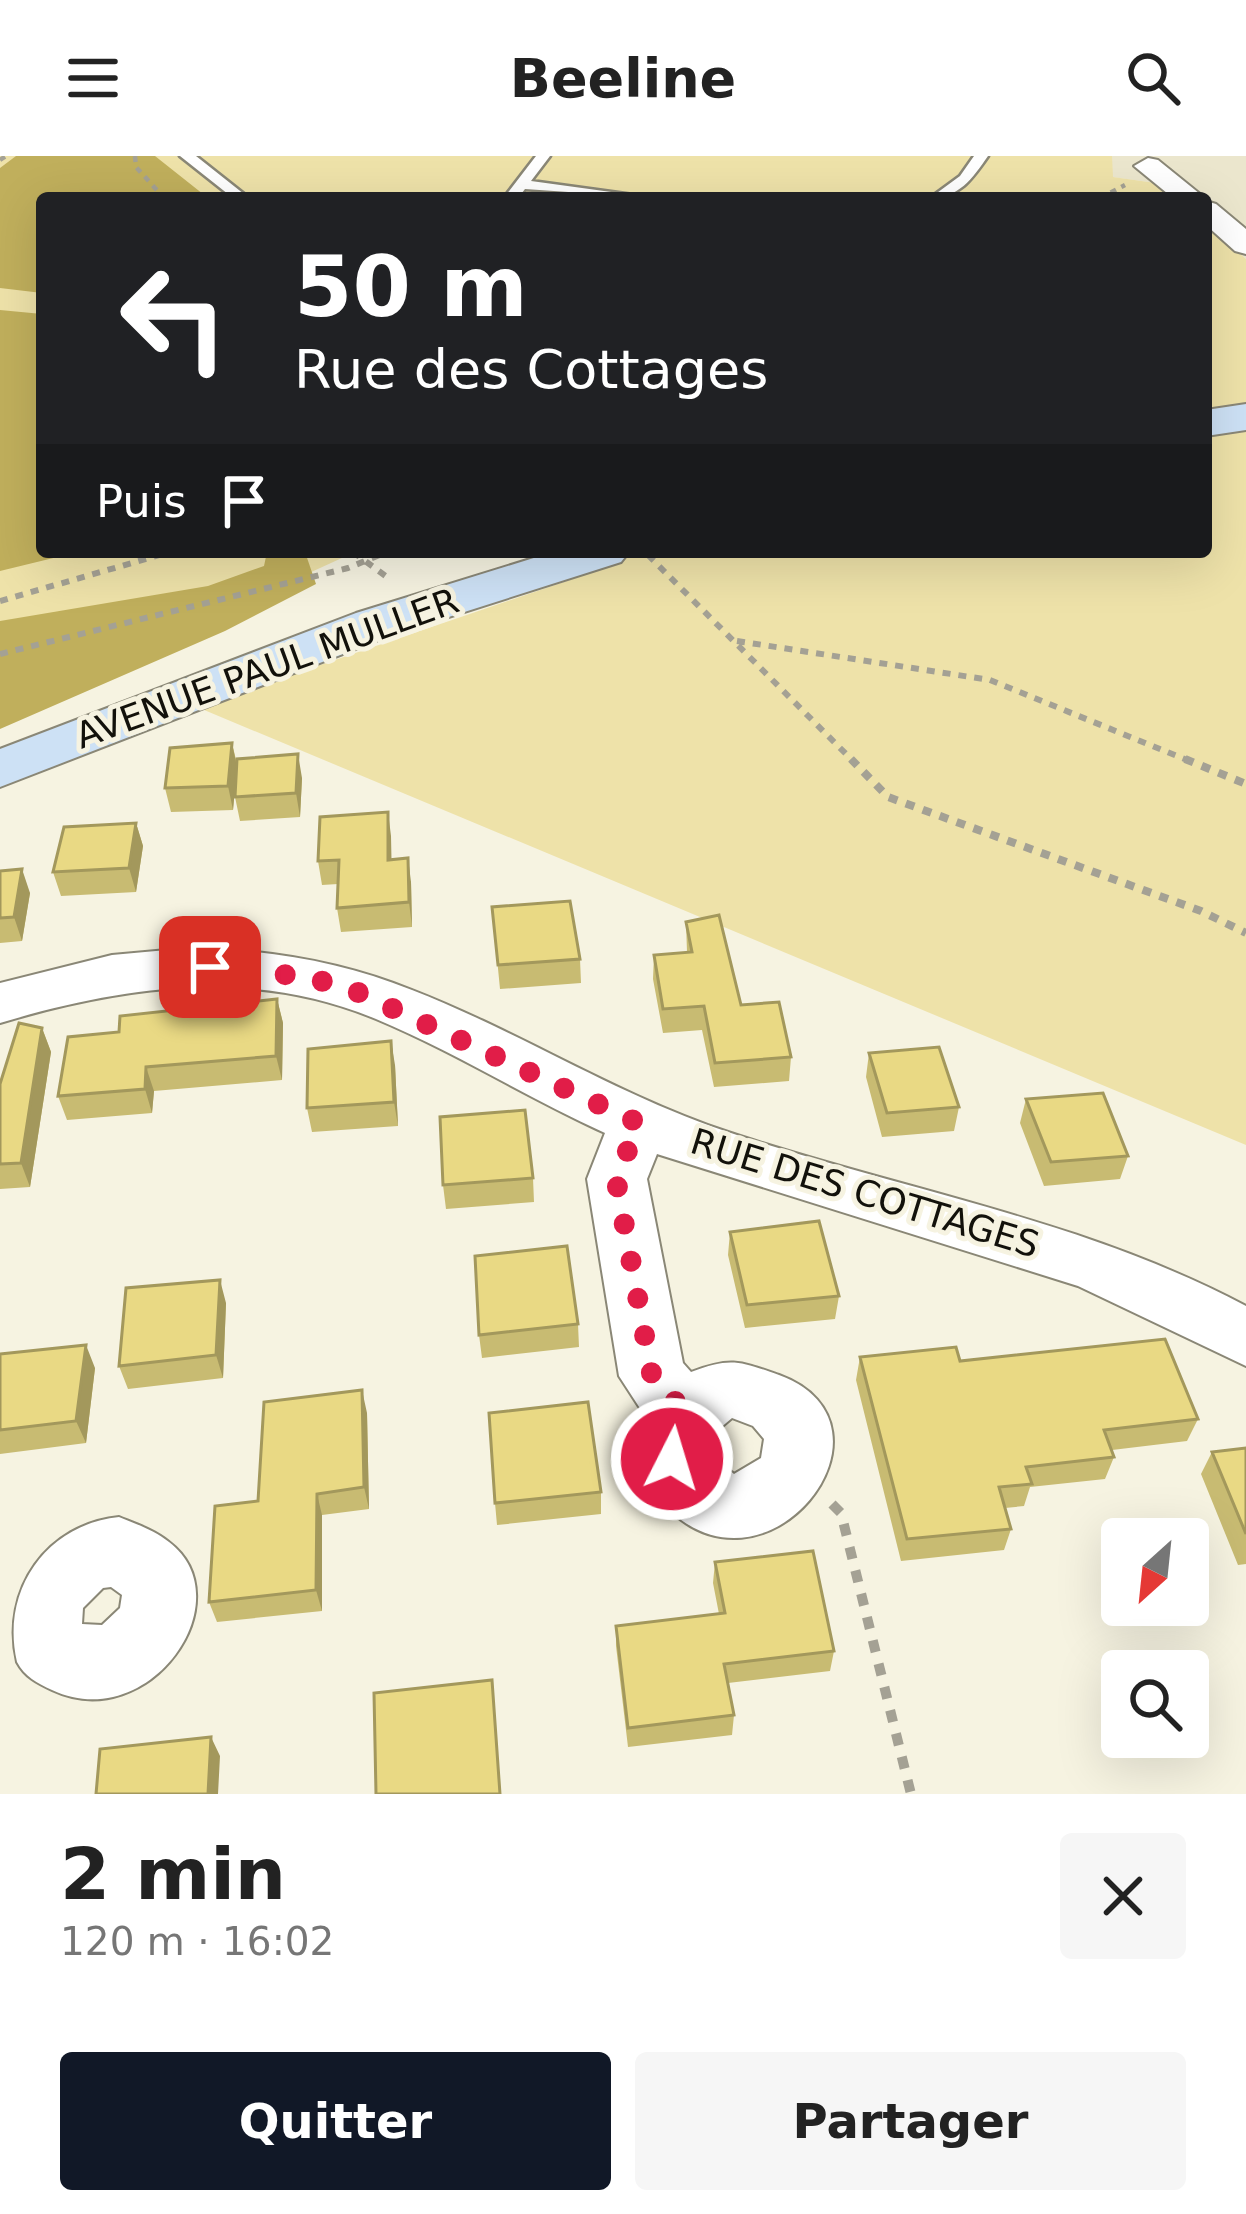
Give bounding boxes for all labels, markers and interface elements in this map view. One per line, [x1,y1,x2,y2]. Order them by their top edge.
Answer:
icon: menu [60,45,126,111]
icon: search [1120,45,1186,111]
text: Beeline [510,47,736,110]
text: 50 m [294,238,528,336]
icon: left [96,240,252,396]
text: Rue des Cottages [294,338,768,401]
icon: arrive [211,468,277,534]
text: Puis [96,475,187,528]
street label: AVENUE PAUL MULLER [70,580,464,756]
pin [159,916,261,1018]
icon: arrive [177,934,243,1000]
street label: RUE DES COTTAGES [686,1121,1044,1265]
position arrow [609,1396,735,1522]
north arrow [1101,1518,1209,1626]
map controls [1101,1518,1209,1758]
button: search [1101,1650,1209,1758]
text: 2 min [60,1832,286,1916]
button: close [1060,1833,1186,1959]
text: 120 m · 16:02 [60,1919,334,1964]
button: Quitter [60,2052,611,2190]
button: Partager [635,2052,1186,2190]

